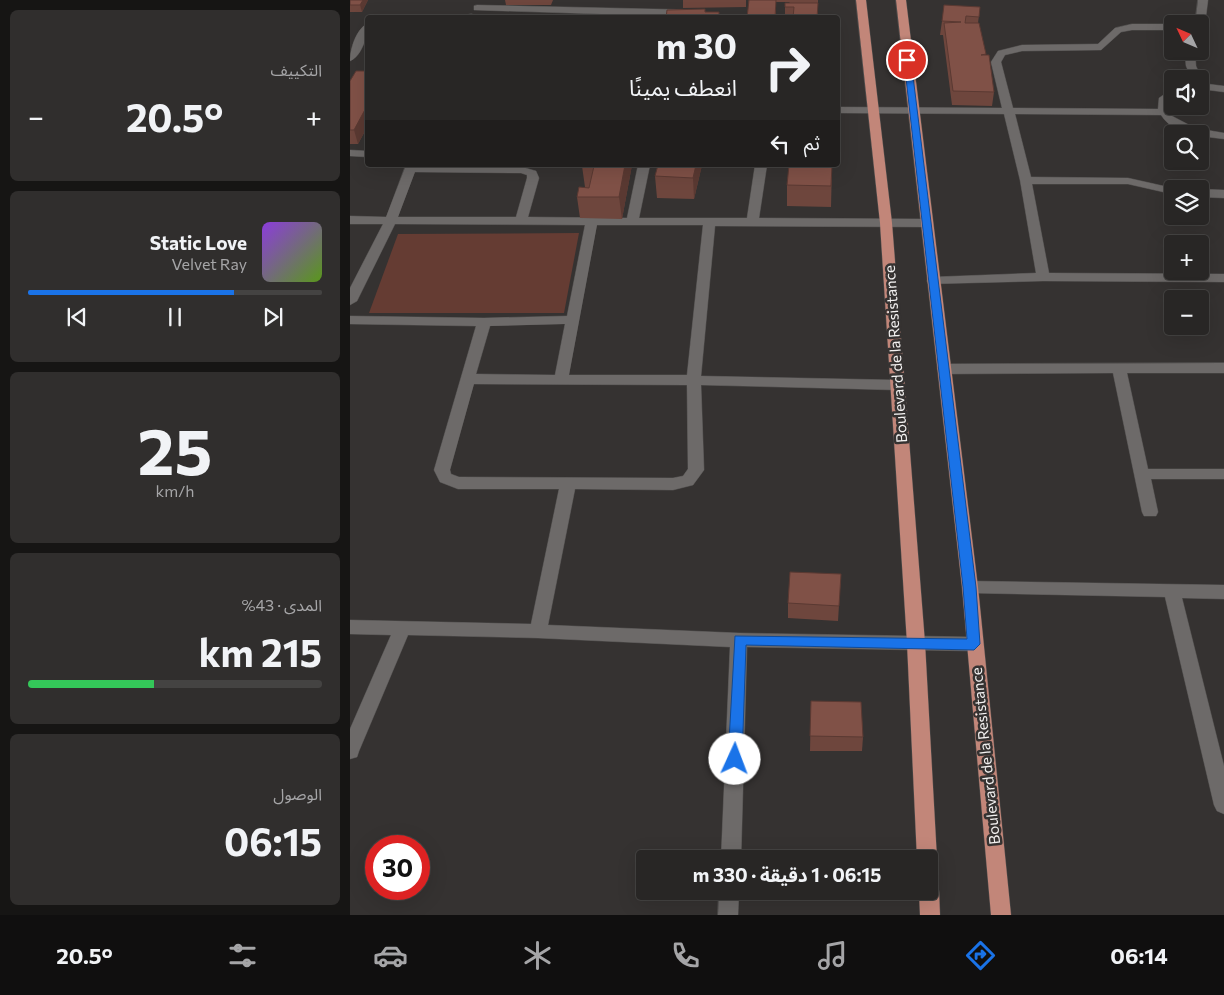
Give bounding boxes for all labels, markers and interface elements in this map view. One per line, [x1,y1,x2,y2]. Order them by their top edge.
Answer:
north arrow [1164,15,1209,60]
map controls [1164,15,1209,335]
text: 30 m [656,23,737,66]
icon: right [755,35,820,100]
pin [886,39,928,81]
icon: arrive [893,46,921,74]
text: التكييف [270,60,322,79]
button: sound [1164,70,1209,115]
text: انعطف يمينًا [629,74,737,101]
text: 20.5° [126,93,223,140]
text: − [28,99,44,133]
text: + [306,99,322,133]
button: search [1164,125,1209,170]
icon: left [766,130,794,158]
text: ثم [804,131,820,154]
button: layers [1164,180,1209,225]
text: Static Love [150,231,247,254]
button: + [1164,235,1209,280]
text: Velvet Ray [172,254,247,273]
street label: Boulevard de la Resistance [880,264,910,443]
button: − [1164,290,1209,335]
icon: previous [63,303,91,331]
icon: pause [161,303,189,331]
icon: next [259,303,287,331]
text: 25 [138,409,212,488]
text: km/h [156,481,194,500]
text: المدى · 43% [241,595,322,614]
text: 215 km [199,628,322,675]
street label: Boulevard de la Resistance [967,666,1003,845]
position arrow [708,732,760,784]
text: الوصول [273,784,322,803]
text: 06:15 [224,817,322,864]
speed limit sign: 30 [365,835,430,900]
text: 06:15 · 1 دقيقة · 330 m [693,863,881,886]
icon: filters [225,938,260,973]
icon: car [373,938,408,973]
icon: climate [520,938,555,973]
icon: phone [668,938,703,973]
icon: music [815,938,850,973]
icon: directions [963,938,998,973]
text: 20.5° [56,942,113,969]
text: 06:14 [1110,942,1168,969]

